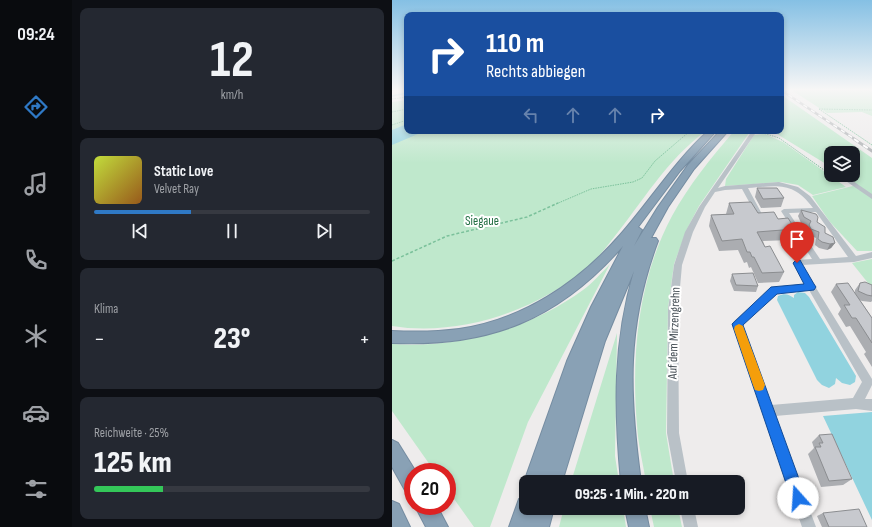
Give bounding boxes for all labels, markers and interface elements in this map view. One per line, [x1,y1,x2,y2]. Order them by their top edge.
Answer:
text: 09:24 [17,24,55,45]
text: 110 m [486,27,544,60]
icon: right [420,28,472,80]
text: 12 [210,29,254,92]
text: Rechts abbiegen [486,61,586,82]
text: km/h [221,87,243,103]
icon: directions [22,93,50,121]
icon: left [520,104,542,126]
icon: ahead [562,104,584,126]
icon: ahead [604,104,626,126]
icon: right [646,104,668,126]
map controls [824,146,860,182]
button: layers [824,146,860,182]
text: Static Love [154,162,213,181]
icon: music [22,170,50,198]
text: Velvet Ray [154,181,199,197]
park label: Siegaue [465,213,499,229]
icon: previous [129,220,151,242]
icon: pause [221,220,243,242]
icon: next [313,220,335,242]
pin [780,222,814,263]
icon: arrive [786,228,808,250]
icon: phone [22,246,50,274]
street label: Auf dem Mirzengrehn [664,287,684,380]
text: Klima [94,301,118,317]
text: 23° [214,321,250,357]
icon: climate [22,322,50,350]
text: − [94,326,105,353]
text: + [359,326,370,353]
icon: car [22,399,50,427]
text: Reichweite · 25% [94,425,169,441]
text: 125 km [94,445,172,481]
speed limit sign: 20 [404,463,456,515]
icon: filters [22,475,50,503]
position arrow [777,477,819,519]
text: 09:25 · 1 Min. · 220 m [575,485,689,504]

